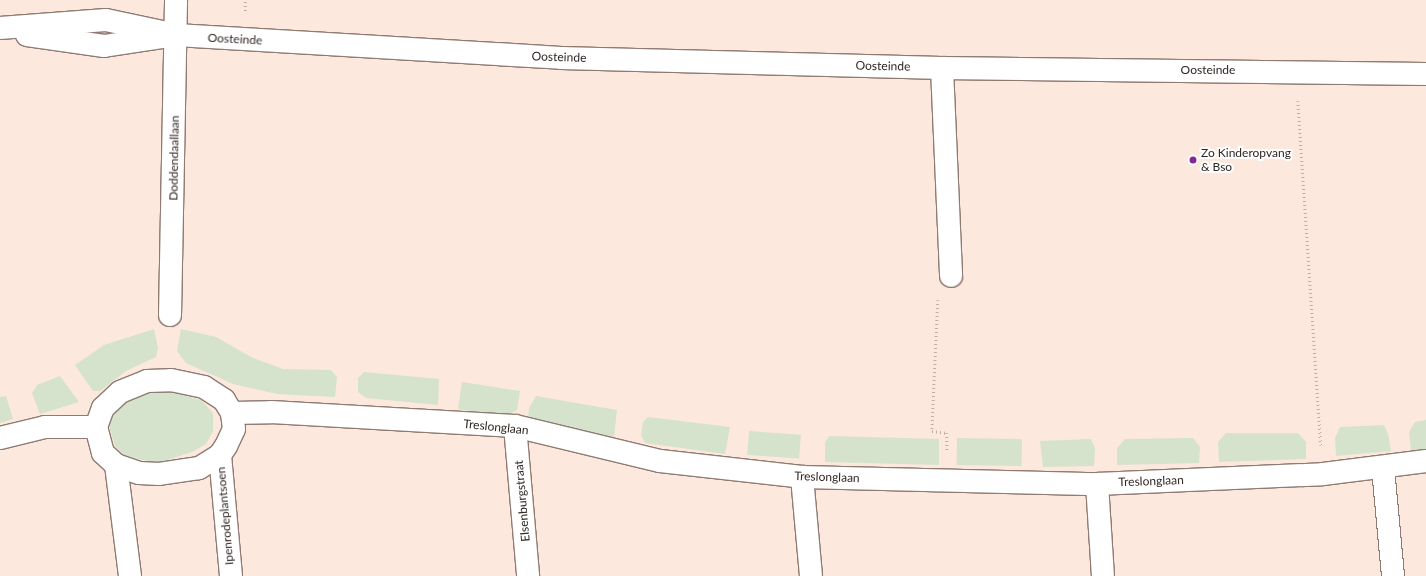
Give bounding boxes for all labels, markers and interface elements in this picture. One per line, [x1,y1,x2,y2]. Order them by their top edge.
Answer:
street label: Oosteinde [207,30,263,48]
street label: Oosteinde [531,49,587,65]
street label: Oosteinde [855,58,911,74]
street label: Oosteinde [1181,63,1235,77]
street label: Doddendaallaan [166,115,182,201]
place label: Zo Kinderopvang & Bso [1201,146,1291,174]
marker: Zo Kinderopvang & Bso [1188,155,1198,165]
street label: Treslonglaan [463,416,529,438]
street label: Elsenburgstraat [511,460,533,542]
street label: Ipenrodeplantsoen [214,466,236,566]
street label: Treslonglaan [794,469,860,485]
street label: Treslonglaan [1118,473,1184,489]

